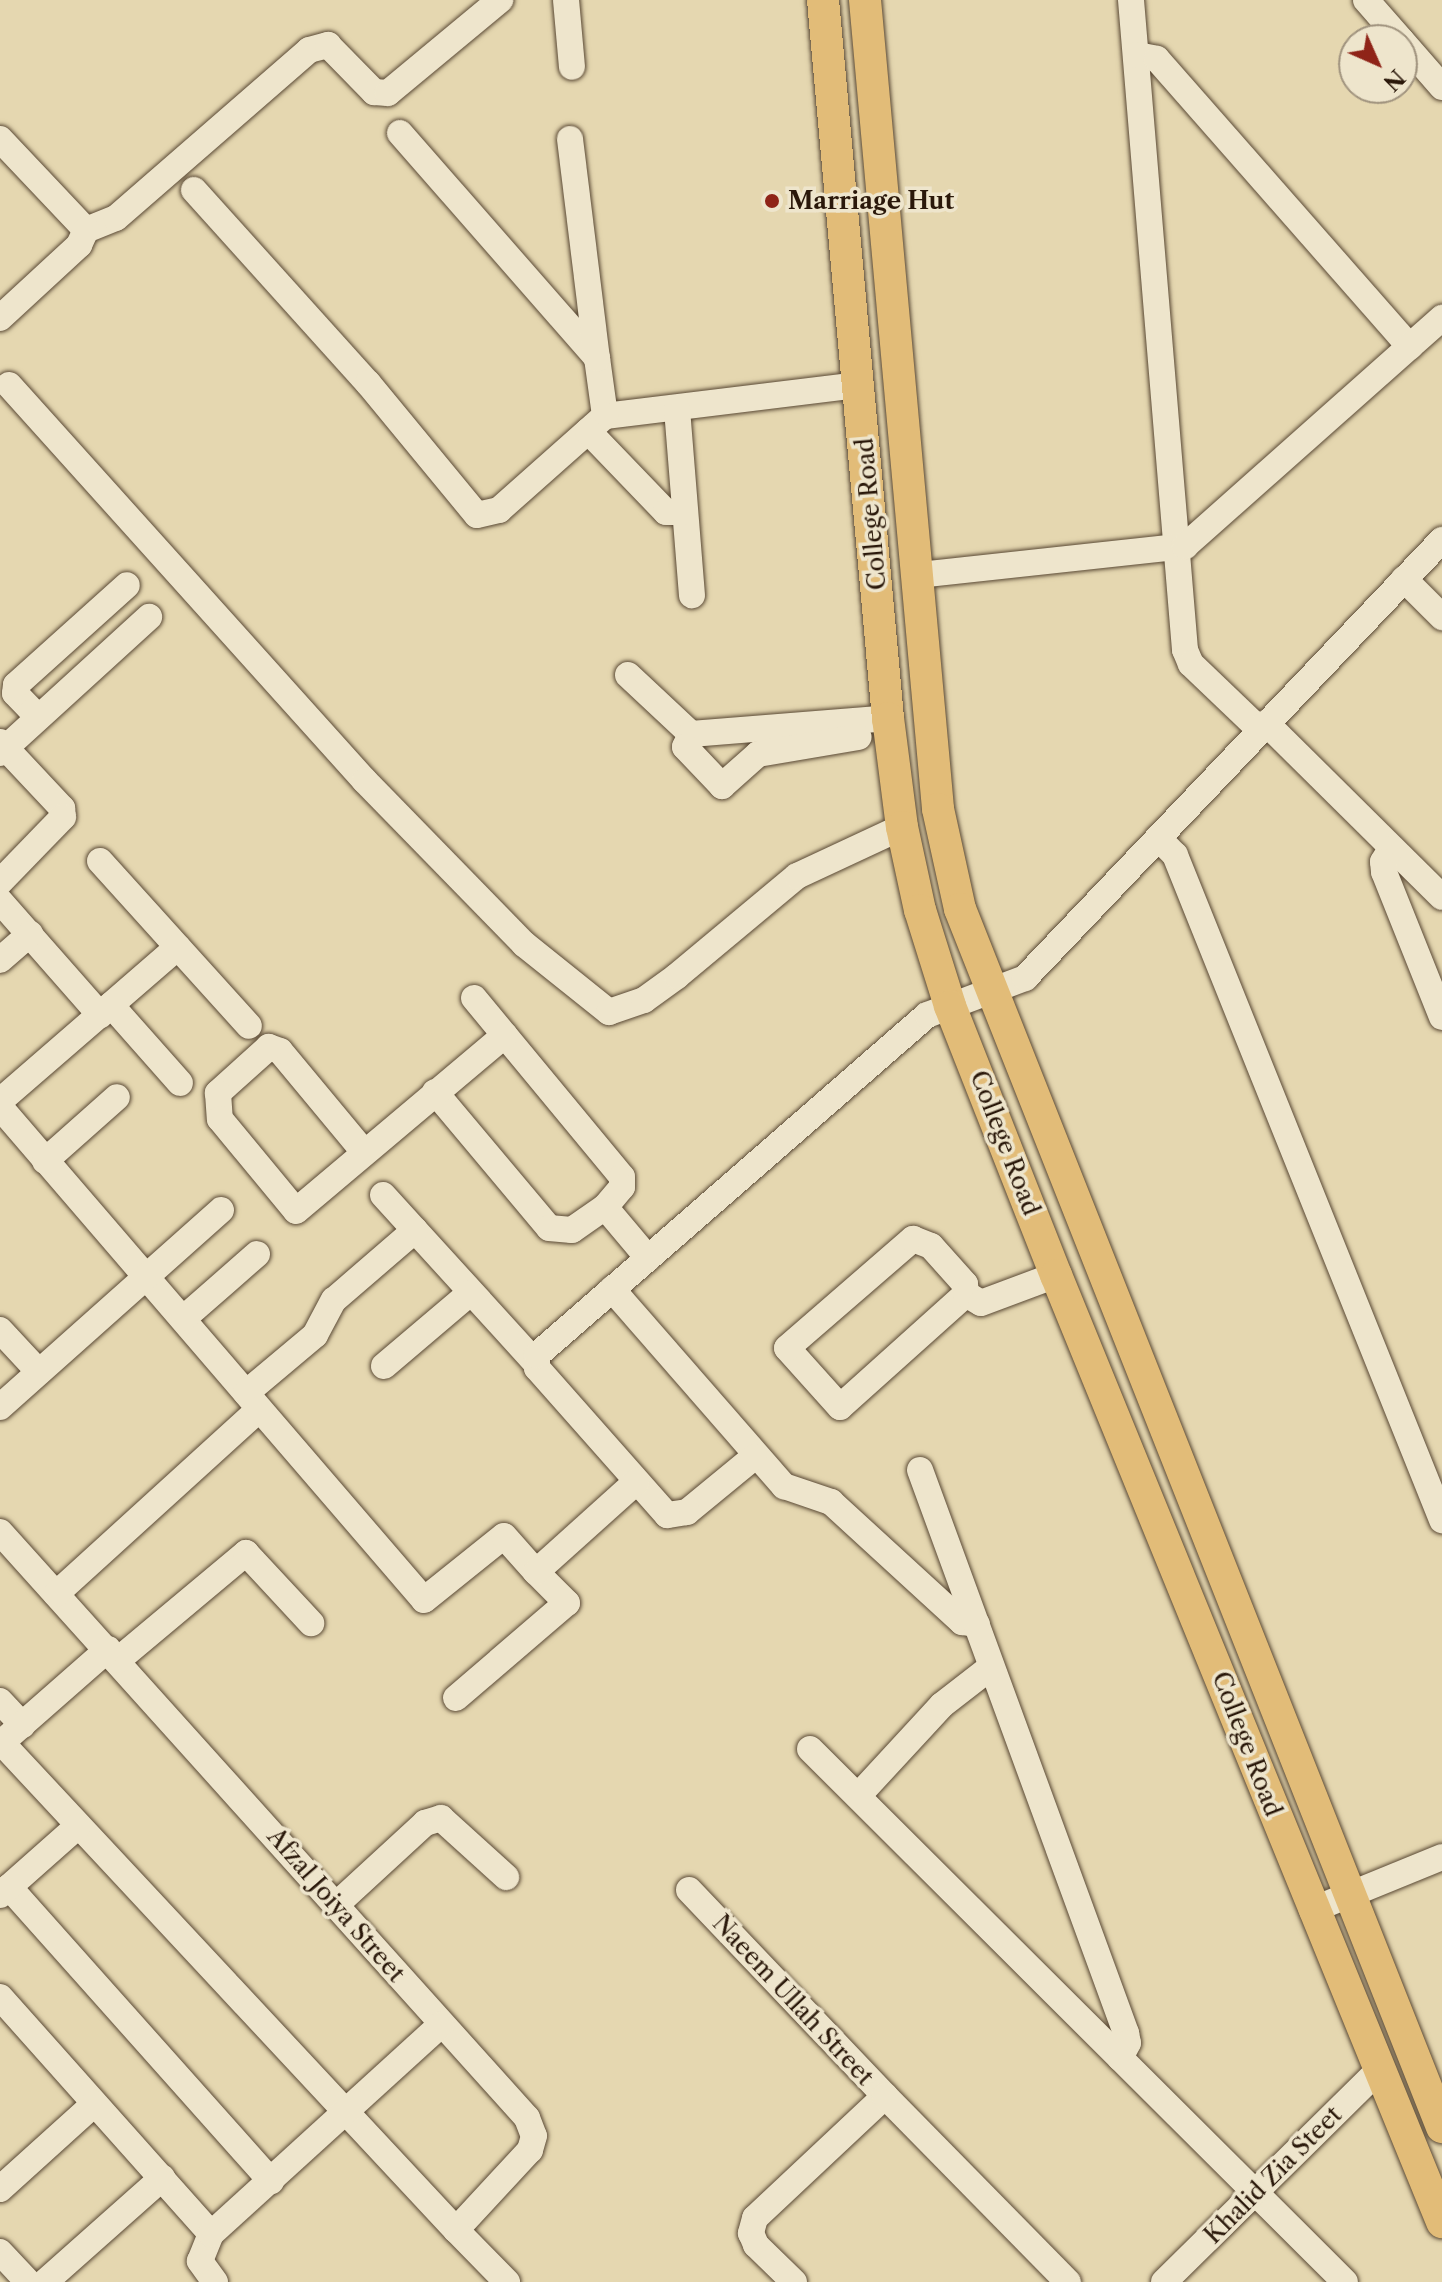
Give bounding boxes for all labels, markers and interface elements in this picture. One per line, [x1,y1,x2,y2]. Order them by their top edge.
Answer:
north arrow [1338,24,1418,104]
text: N [1378,64,1410,96]
place label: Marriage Hut [788,187,954,215]
marker: Marriage Hut [763,192,781,210]
street label: College Road [850,437,892,591]
street label: College Road [964,1067,1046,1219]
street label: College Road [1206,1668,1288,1820]
street label: Afzal Joiya Street [261,1822,411,1988]
street label: Naeem Ullah Street [707,1909,879,2091]
street label: Khalid Zia Steet [1198,2100,1348,2250]

